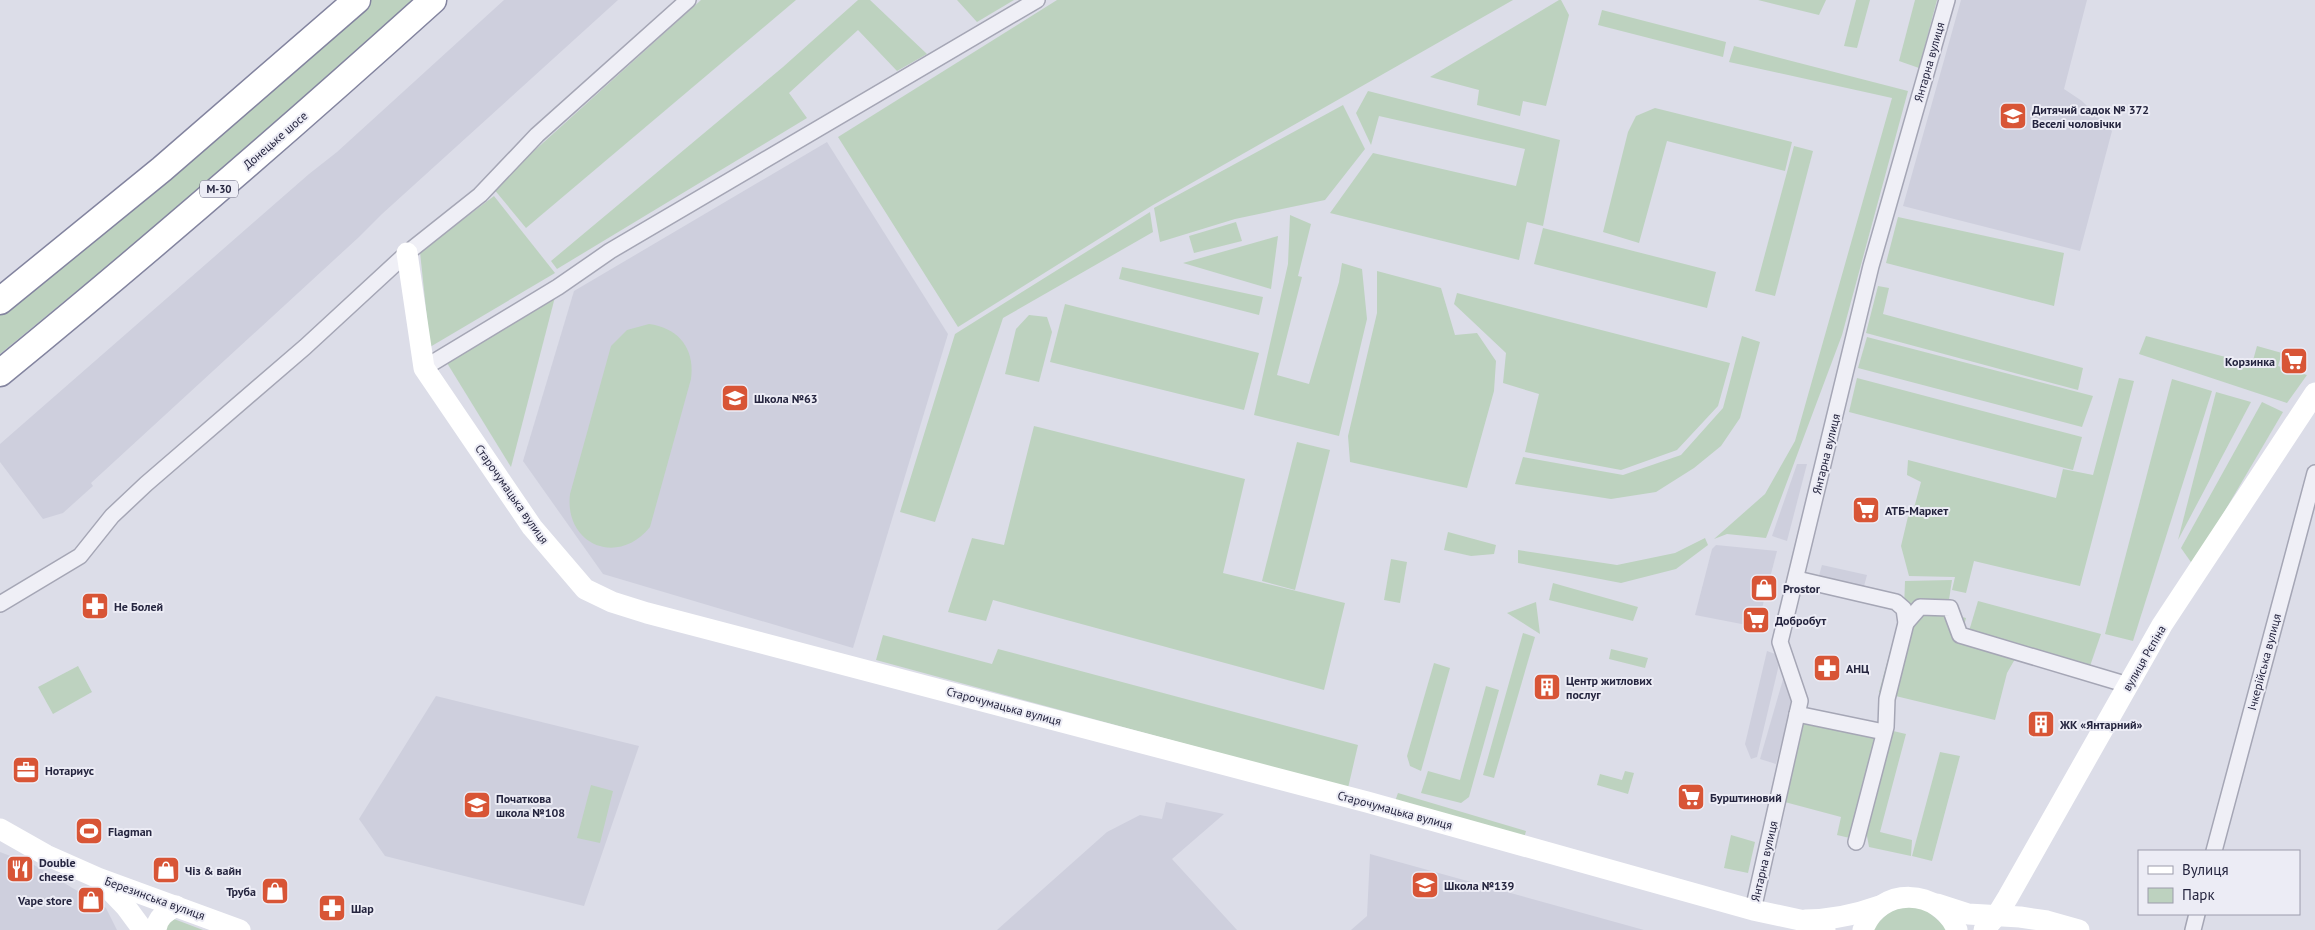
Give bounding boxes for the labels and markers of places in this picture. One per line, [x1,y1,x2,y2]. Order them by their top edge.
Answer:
school or university icon: Дитячий садок № 372 Веселі чоловічки [1998,101,2028,131]
place label: Дитячий садок № 372 Веселі чоловічки [2032,102,2149,131]
supermarket icon: Корзинка [2279,346,2309,376]
place label: Корзинка [2225,354,2275,369]
school or university icon: Школа №63 [720,383,750,413]
place label: Школа №63 [754,391,818,406]
supermarket icon: АТБ-Маркет [1851,495,1881,525]
place label: АТБ-Маркет [1885,503,1948,518]
shop icon: Prostor [1749,573,1779,603]
place label: Prostor [1783,581,1821,596]
pharmacy icon: Не Болей [80,591,110,621]
place label: Не Болей [114,599,163,614]
supermarket icon: Добробут [1741,605,1771,635]
place label: Добробут [1775,613,1826,628]
pharmacy icon: АНЦ [1812,653,1842,683]
place label: АНЦ [1846,661,1869,676]
building icon: Центр житлових послуг [1532,672,1562,702]
place label: Центр житлових послуг [1566,673,1653,702]
building icon: ЖК «Янтарний» [2026,709,2056,739]
place label: ЖК «Янтарний» [2059,717,2143,732]
office icon: Нотариус [11,755,41,785]
place label: Нотариус [45,763,94,778]
supermarket icon: Бурштиновий [1676,782,1706,812]
school or university icon: Початкова школа №108 [462,790,492,820]
place label: Бурштиновий [1710,790,1782,805]
place label: Початкова школа №108 [496,791,565,820]
sports icon: Flagman [74,816,104,846]
place label: Flagman [108,824,152,839]
restaurant icon: Double cheese [5,854,35,884]
place label: Double cheese [39,855,76,884]
shop icon: Чіз & вайн [151,855,181,885]
place label: Чіз & вайн [185,863,242,878]
school or university icon: Школа №139 [1410,870,1440,900]
shop icon: Труба [260,876,290,906]
place label: Школа №139 [1444,878,1515,893]
place label: Труба [226,884,256,899]
shop icon: Vape store [76,885,106,915]
place label: Vape store [17,893,72,908]
pharmacy icon: Шар [317,893,347,923]
place label: Шар [351,901,374,916]

